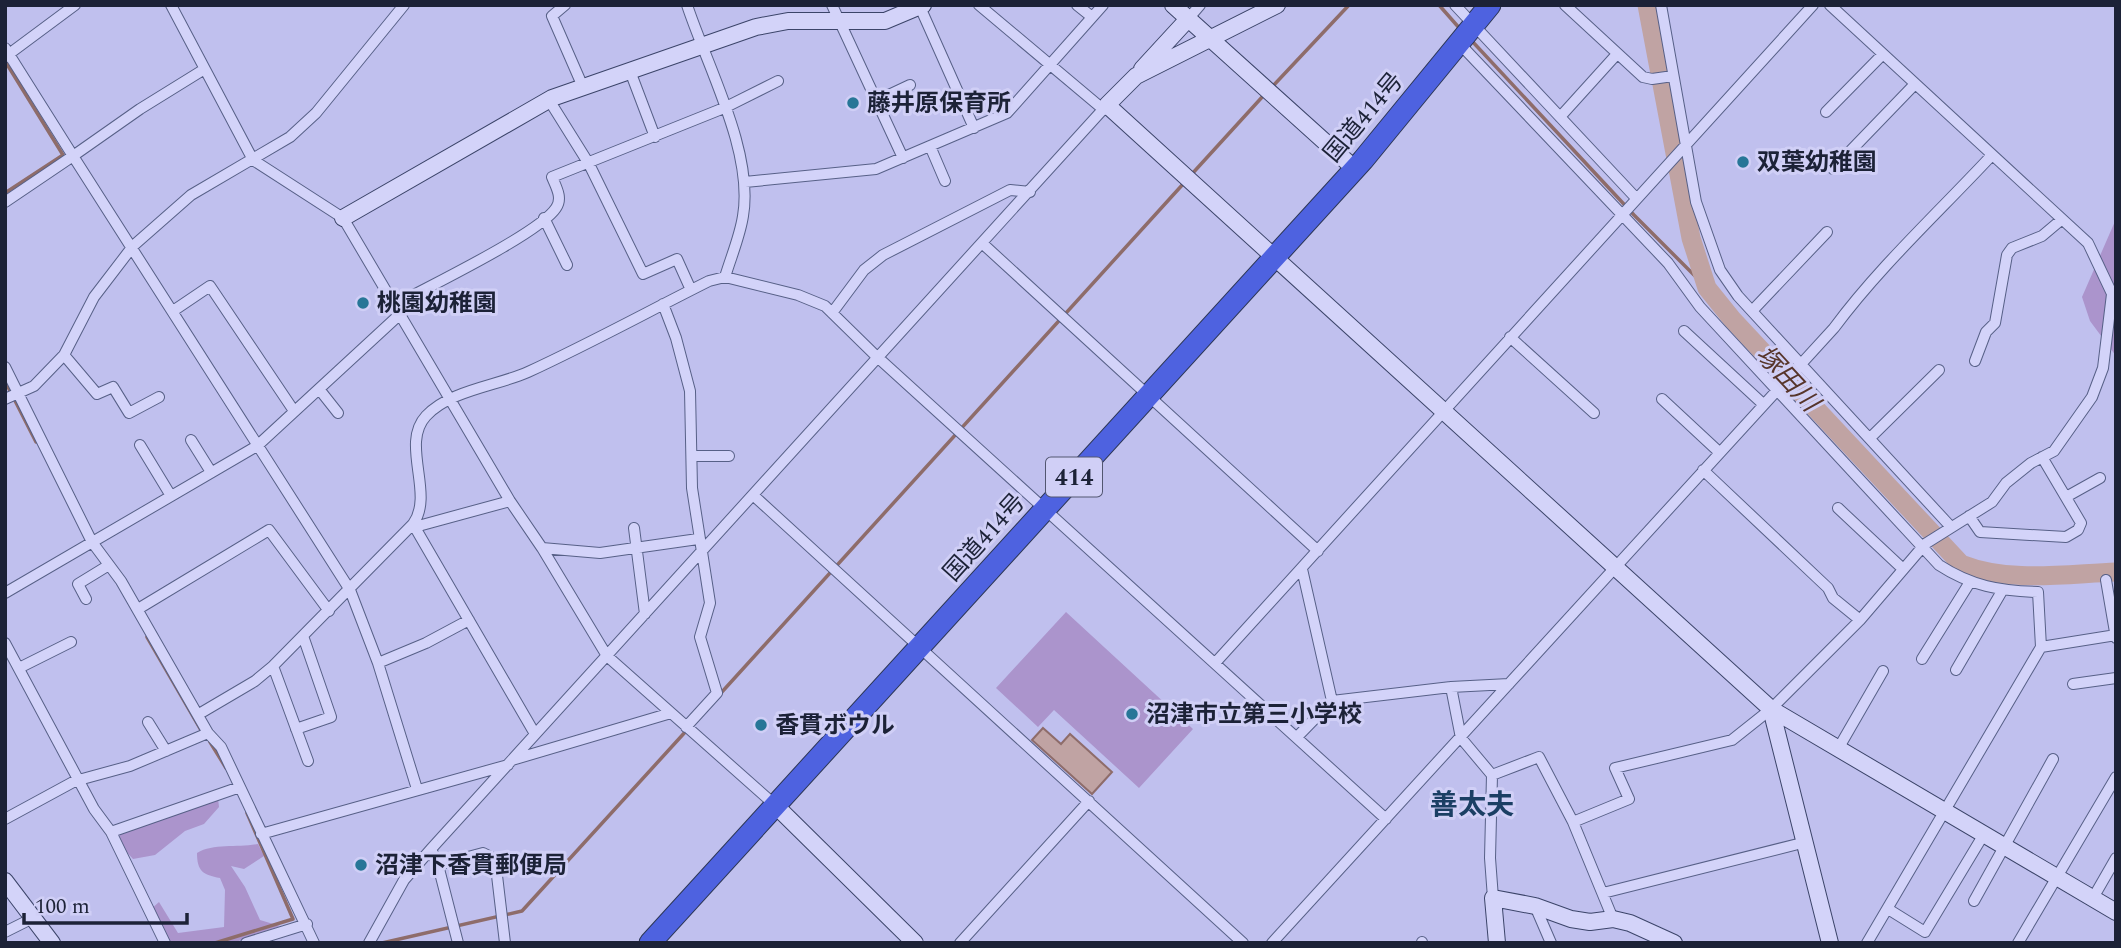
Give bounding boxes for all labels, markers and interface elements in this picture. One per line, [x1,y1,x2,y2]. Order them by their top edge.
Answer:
street label: 国道414号 [1315,65,1412,171]
place label: 藤井原保育所 [867,86,1011,122]
marker: 藤井原保育所 [845,95,861,111]
place label: 双葉幼稚園 [1757,145,1877,181]
marker: 双葉幼稚園 [1735,154,1751,170]
place label: 桃園幼稚園 [377,286,497,322]
marker: 桃園幼稚園 [355,295,371,311]
water label: 塚田川 [1746,337,1831,423]
road number: 414 [1046,457,1102,496]
street label: 国道414号 [935,485,1034,590]
place label: 沼津市立第三小学校 [1146,697,1362,733]
marker: 沼津市立第三小学校 [1124,706,1140,722]
place label: 香貫ボウル [775,708,895,744]
marker: 香貫ボウル [753,717,769,733]
district label: 善太夫 [1430,784,1514,827]
place label: 沼津下香貫郵便局 [375,848,567,884]
marker: 沼津下香貫郵便局 [353,857,369,873]
scale bar [24,881,187,925]
text: 100 m [35,891,90,923]

